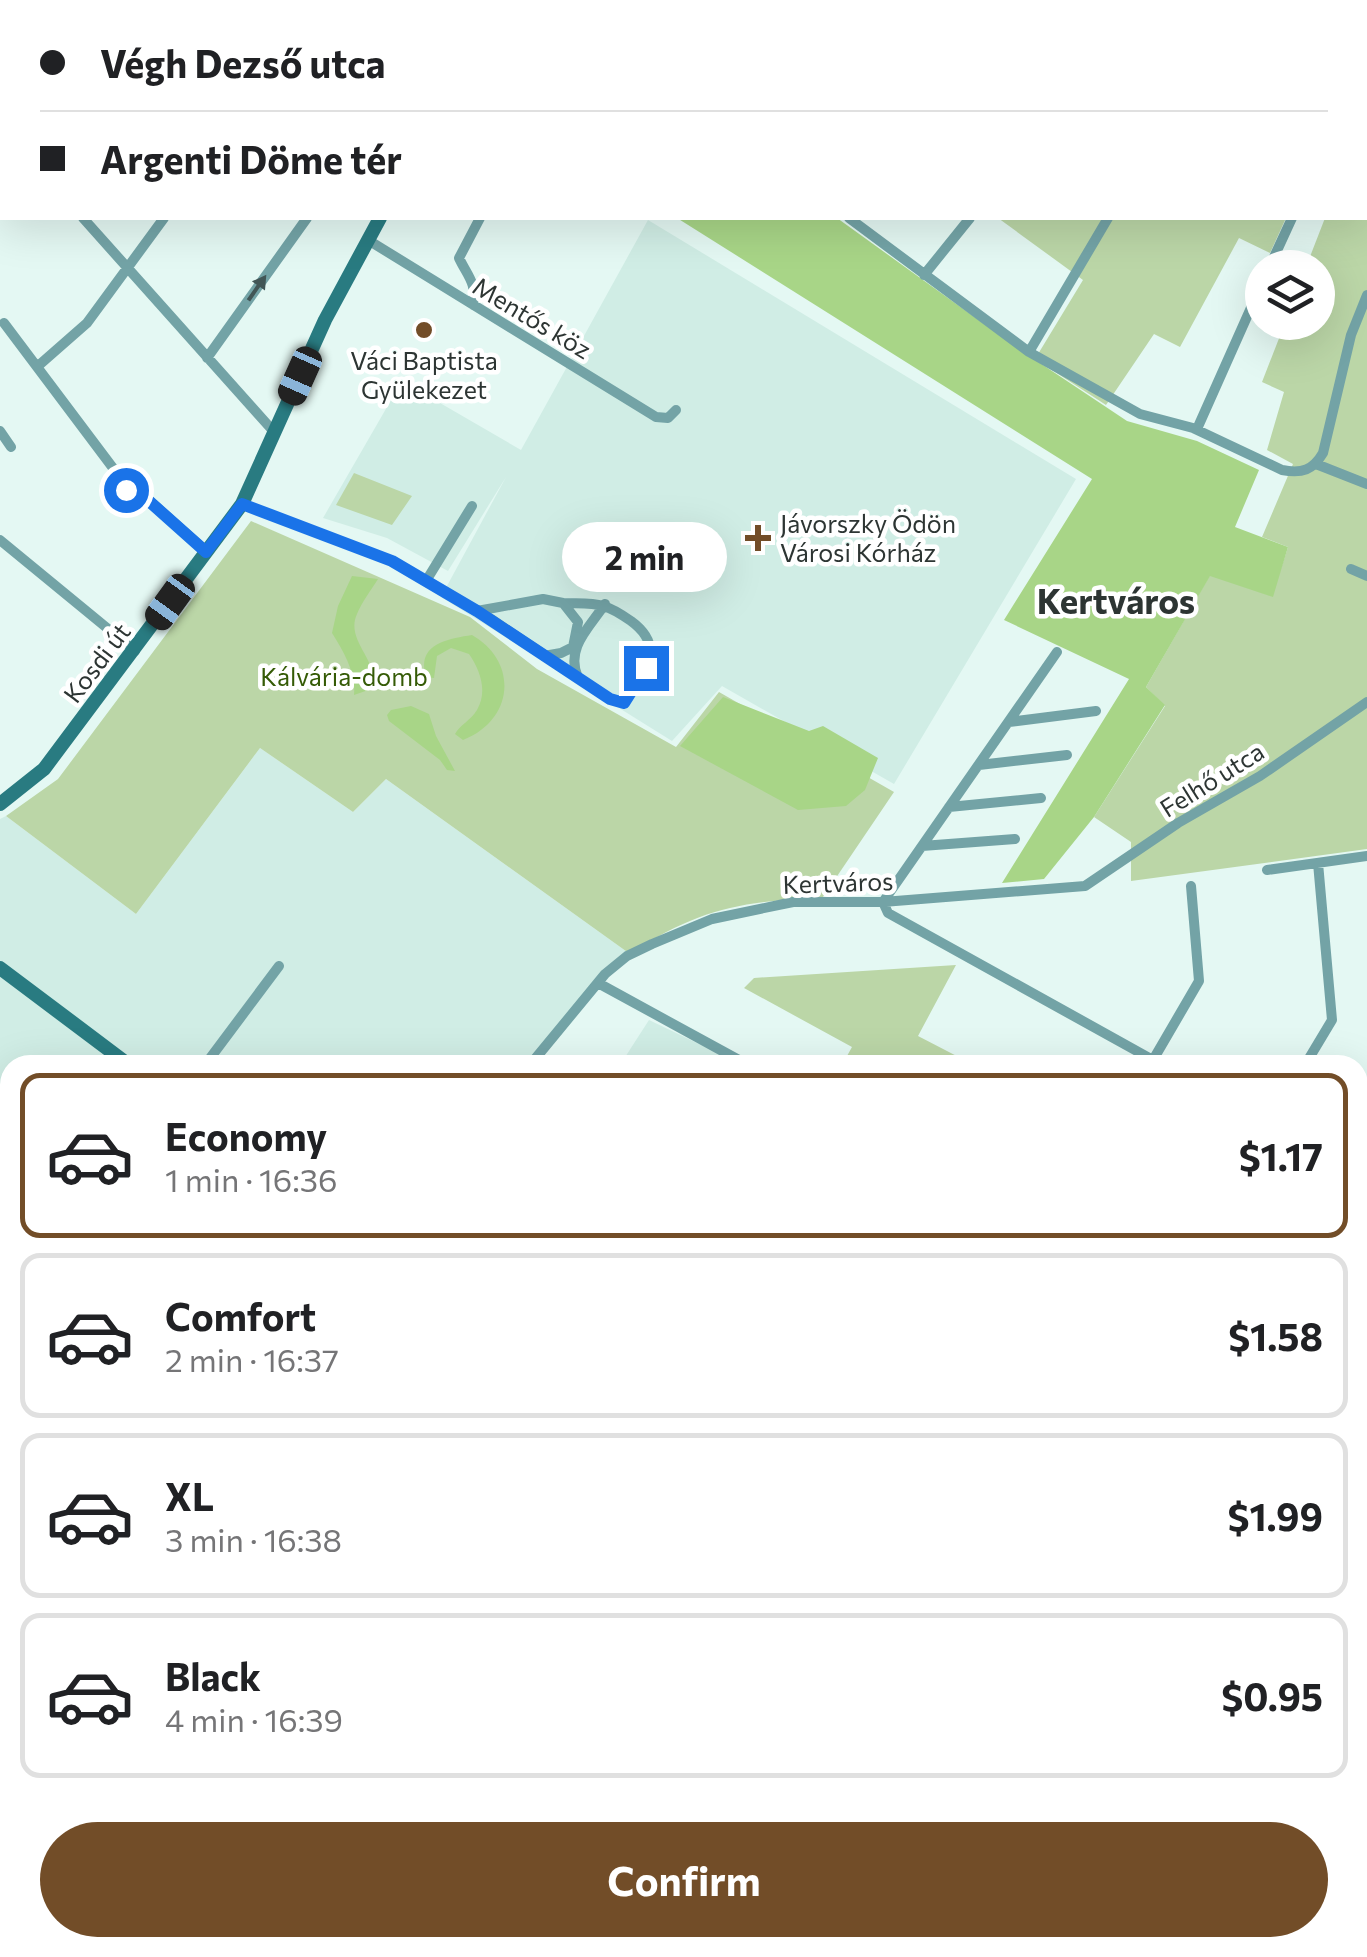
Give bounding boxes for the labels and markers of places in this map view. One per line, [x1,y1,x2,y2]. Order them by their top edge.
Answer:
marker: Váci Baptista Gyülekezet [413,319,435,341]
place label: Váci Baptista Gyülekezet [350,345,498,404]
place label: Jávorszky Ödön Városi Kórház [780,508,956,567]
marker: Jávorszky Ödön Városi Kórház [745,525,771,551]

